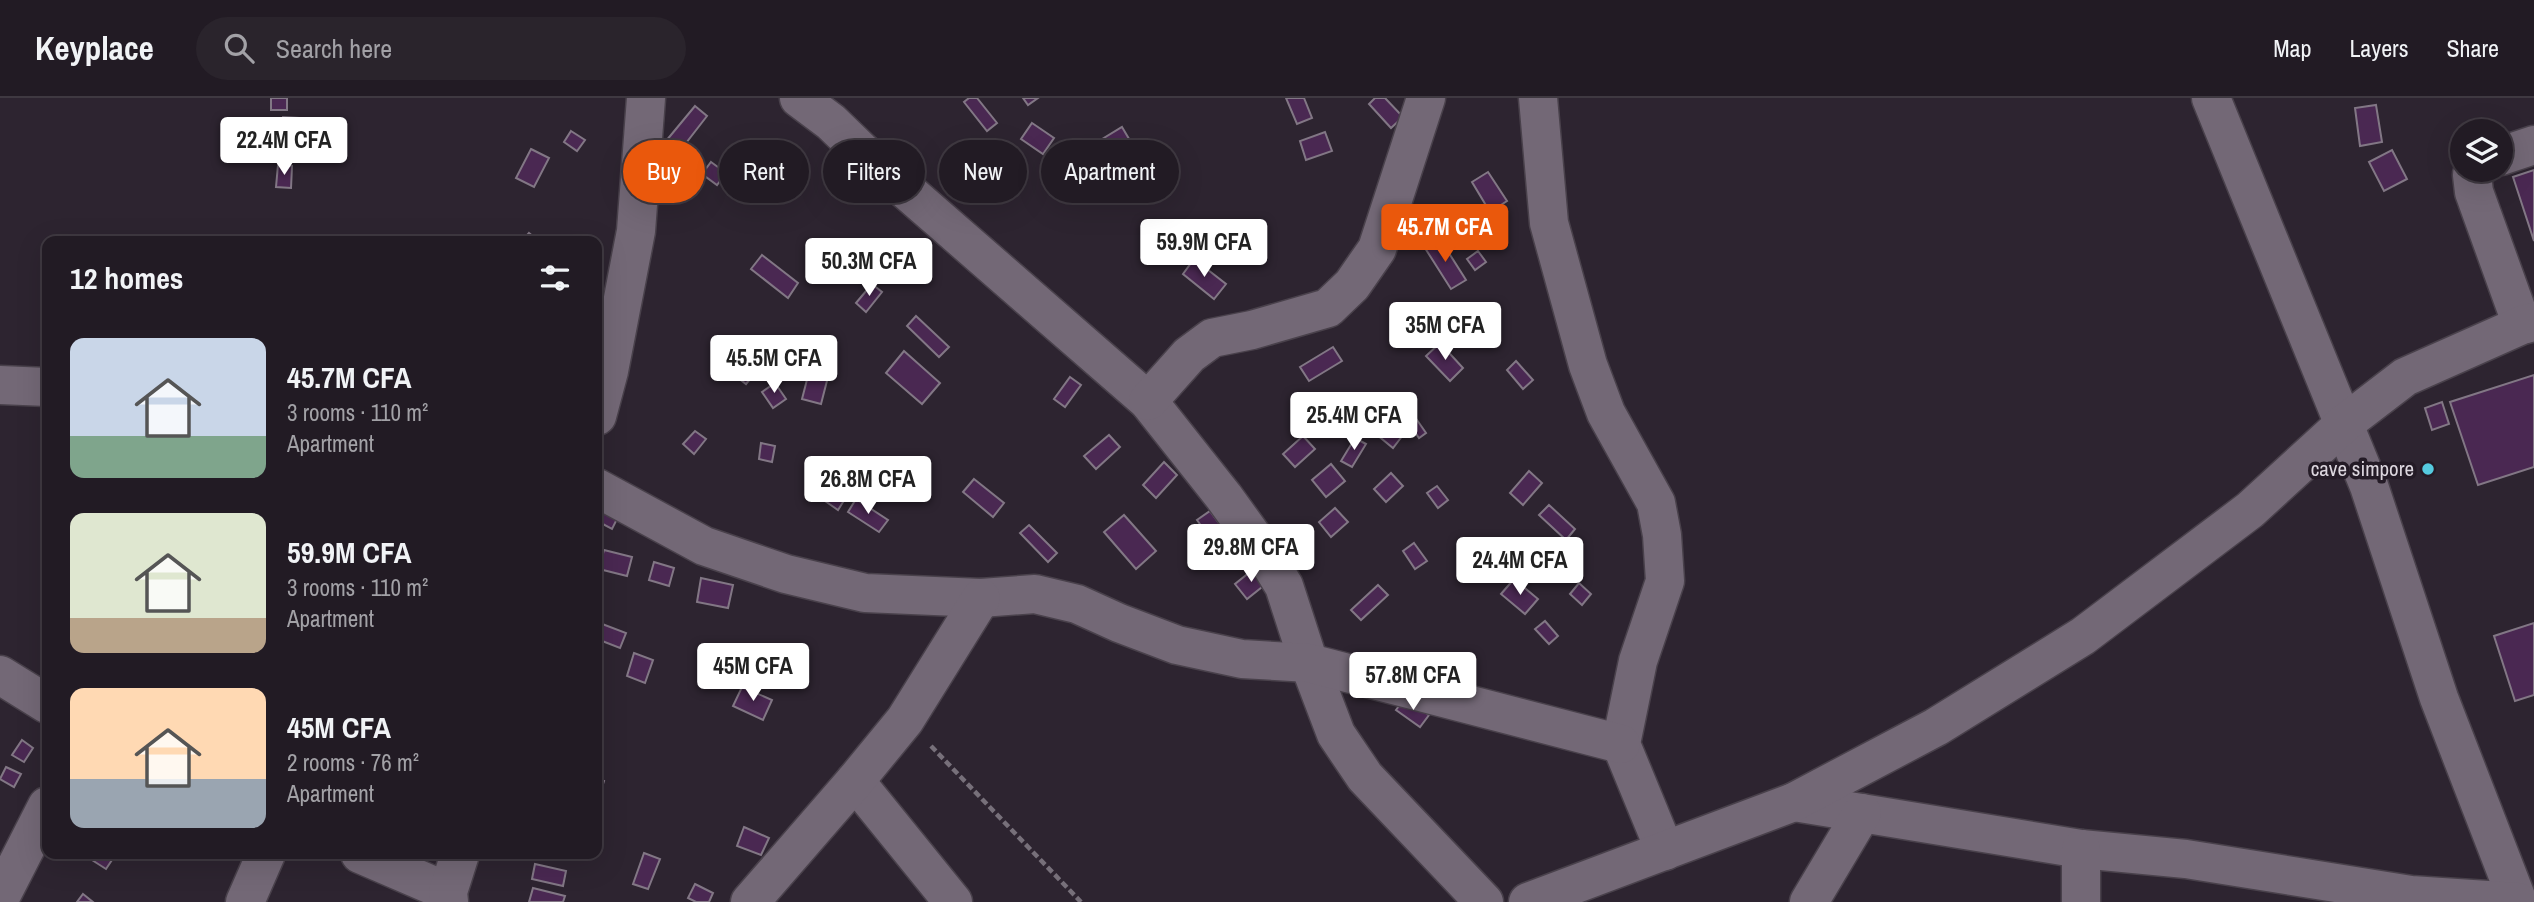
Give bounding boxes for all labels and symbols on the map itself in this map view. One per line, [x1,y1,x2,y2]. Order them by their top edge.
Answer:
pin: 22.4M CFA [204,118,364,177]
pin: 45.7M CFA [1365,204,1525,264]
pin: 59.9M CFA [1124,220,1284,279]
pin: 50.3M CFA [789,238,949,298]
pin: 35M CFA [1380,302,1510,362]
pin: 45.5M CFA [694,336,854,395]
pin: 25.4M CFA [1274,392,1434,452]
place label: cave simpore [2311,454,2414,483]
pin: 26.8M CFA [788,456,948,516]
marker: cave simpore [2420,461,2436,477]
pin: 29.8M CFA [1171,524,1331,584]
pin: 24.4M CFA [1440,538,1600,597]
pin: 45M CFA [688,644,818,703]
pin: 57.8M CFA [1333,652,1493,712]

